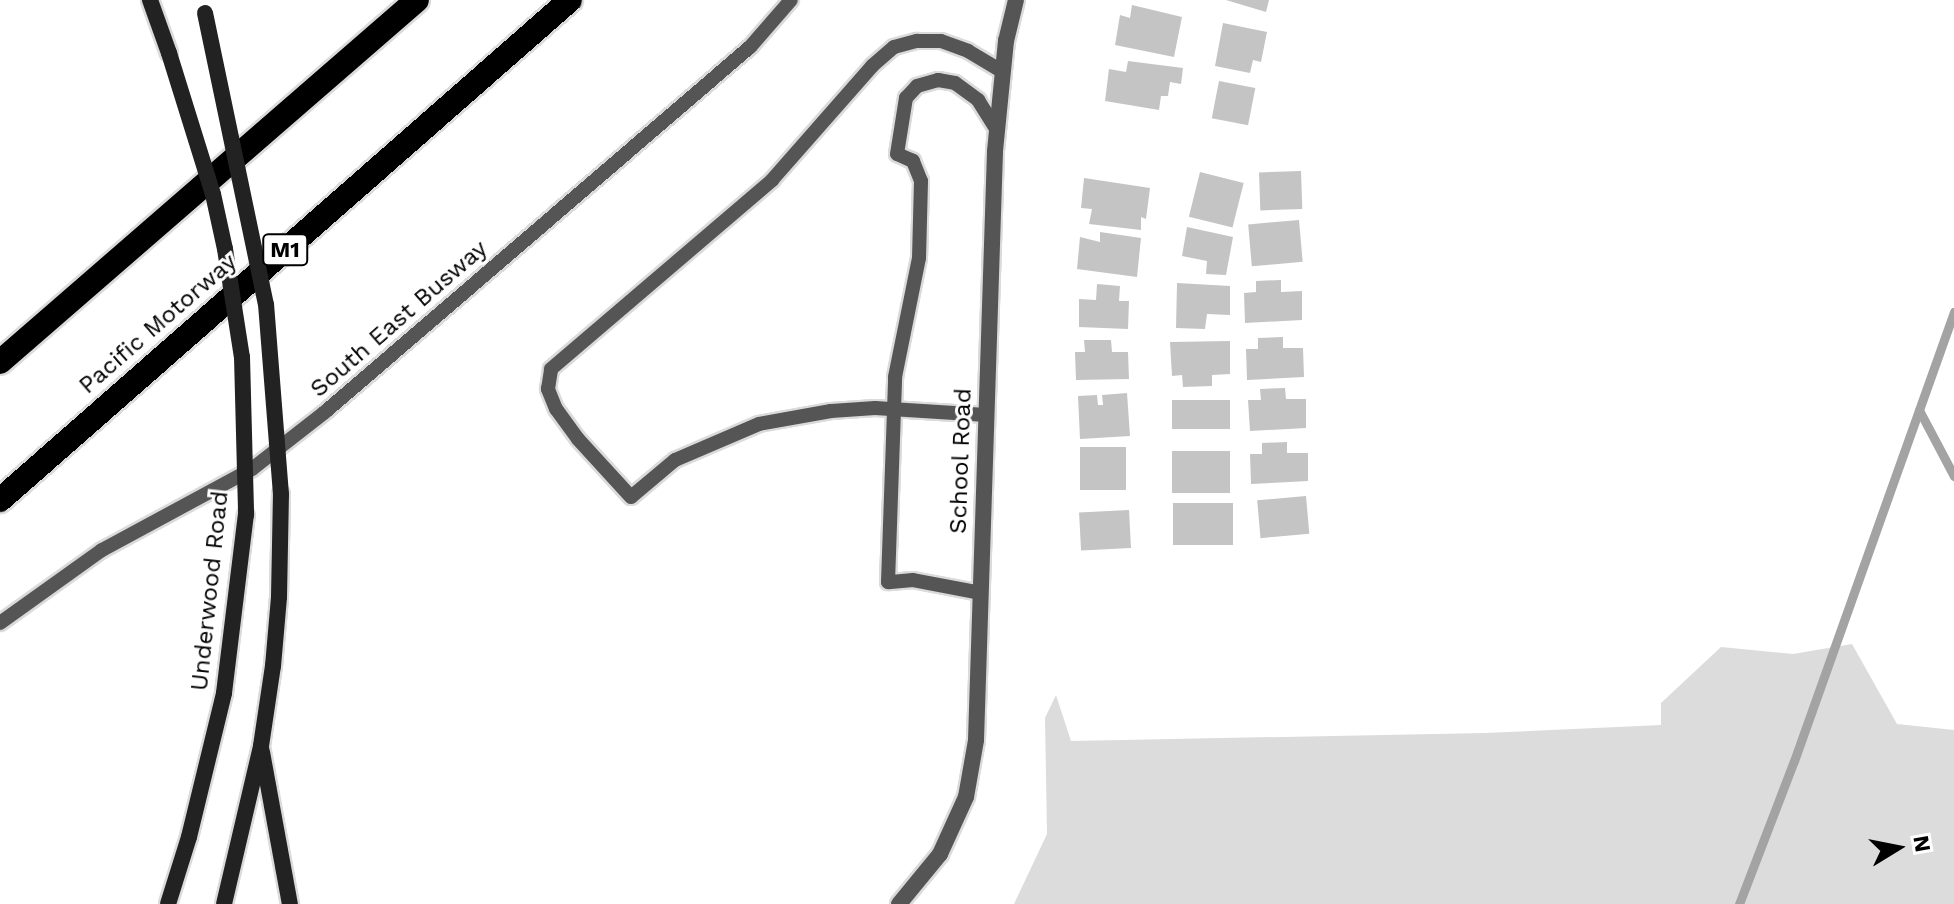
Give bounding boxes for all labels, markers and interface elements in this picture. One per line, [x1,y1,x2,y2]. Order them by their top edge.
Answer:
road number: M1 [261,232,309,268]
street label: South East Busway [305,234,493,404]
street label: Pacific Motorway [73,248,243,400]
street label: School Road [944,387,978,535]
street label: Underwood Road [185,490,235,692]
north arrow [1858,808,1938,888]
text: N [1908,834,1936,854]

